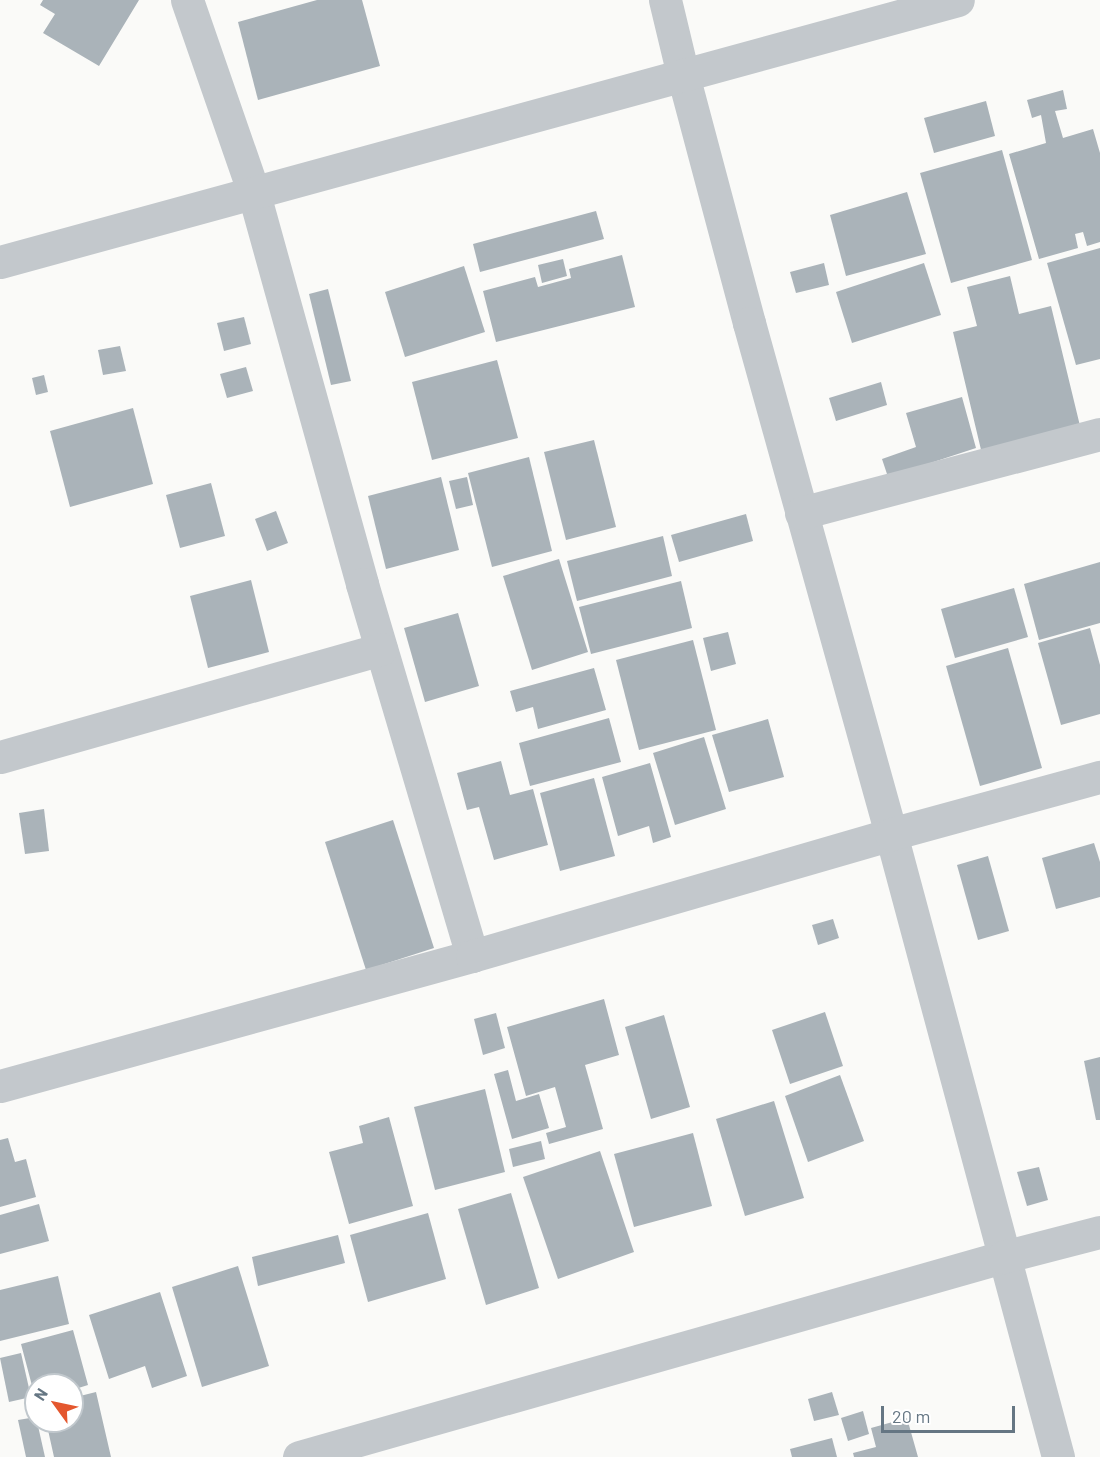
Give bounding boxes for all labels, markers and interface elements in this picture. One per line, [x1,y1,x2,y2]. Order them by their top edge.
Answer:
north arrow [24,1373,84,1433]
text: N [29,1384,51,1404]
scale bar [884,1394,1018,1432]
text: 20 m [892,1405,930,1427]

